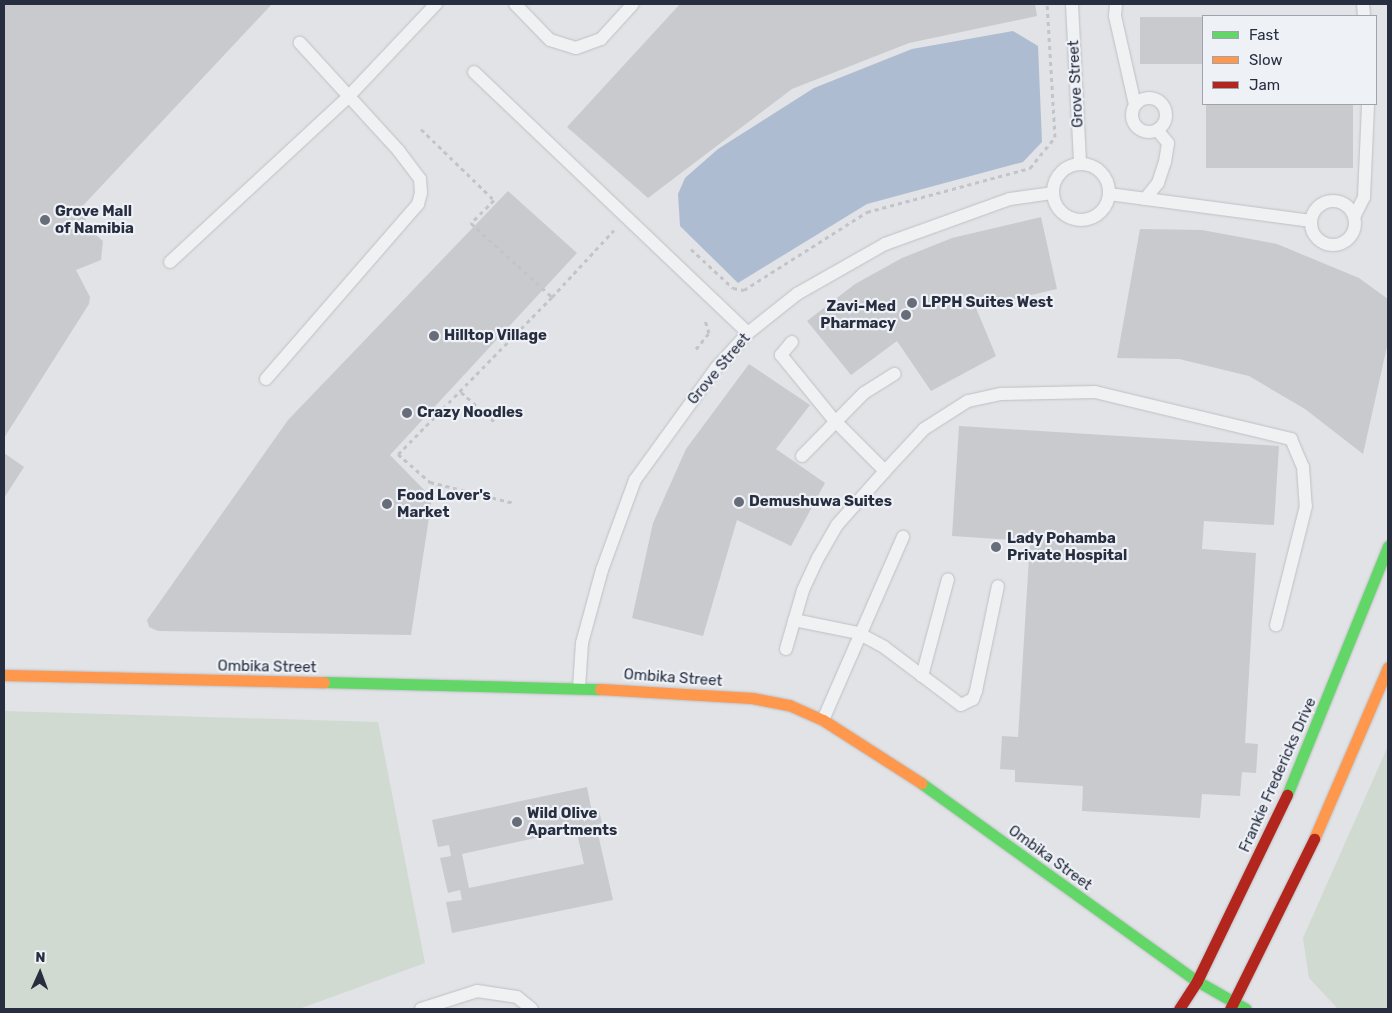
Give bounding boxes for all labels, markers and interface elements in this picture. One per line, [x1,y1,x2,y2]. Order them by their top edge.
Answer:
legend [1202,15,1377,105]
text: Fast [1249,26,1279,44]
street label: Grove Street [1065,40,1087,128]
text: Slow [1249,51,1282,69]
text: Jam [1249,76,1280,94]
place label: Grove Mall of Namibia [55,202,134,237]
marker: Grove Mall of Namibia [39,214,51,226]
place label: LPPH Suites West [922,294,1053,312]
place label: Zavi-Med Pharmacy [820,297,896,332]
marker: LPPH Suites West [906,297,918,309]
marker: Zavi-Med Pharmacy [900,309,912,321]
place label: Hilltop Village [444,327,547,345]
marker: Hilltop Village [428,330,440,342]
street label: Grove Street [684,330,754,408]
place label: Crazy Noodles [417,404,523,422]
marker: Crazy Noodles [401,407,413,419]
place label: Food Lover's Market [397,486,491,521]
place label: Demushuwa Suites [749,493,892,511]
marker: Demushuwa Suites [733,496,745,508]
marker: Food Lover's Market [381,498,393,510]
place label: Lady Pohamba Private Hospital [1007,529,1127,564]
marker: Lady Pohamba Private Hospital [989,540,1003,554]
street label: Ombika Street [217,657,317,677]
street label: Ombika Street [623,666,723,690]
street label: Frankie Fredericks Drive [1236,695,1320,855]
place label: Wild Olive Apartments [527,804,617,839]
marker: Wild Olive Apartments [511,816,523,828]
street label: Ombika Street [1005,822,1095,894]
north arrow [15,948,65,998]
text: N [35,949,46,966]

